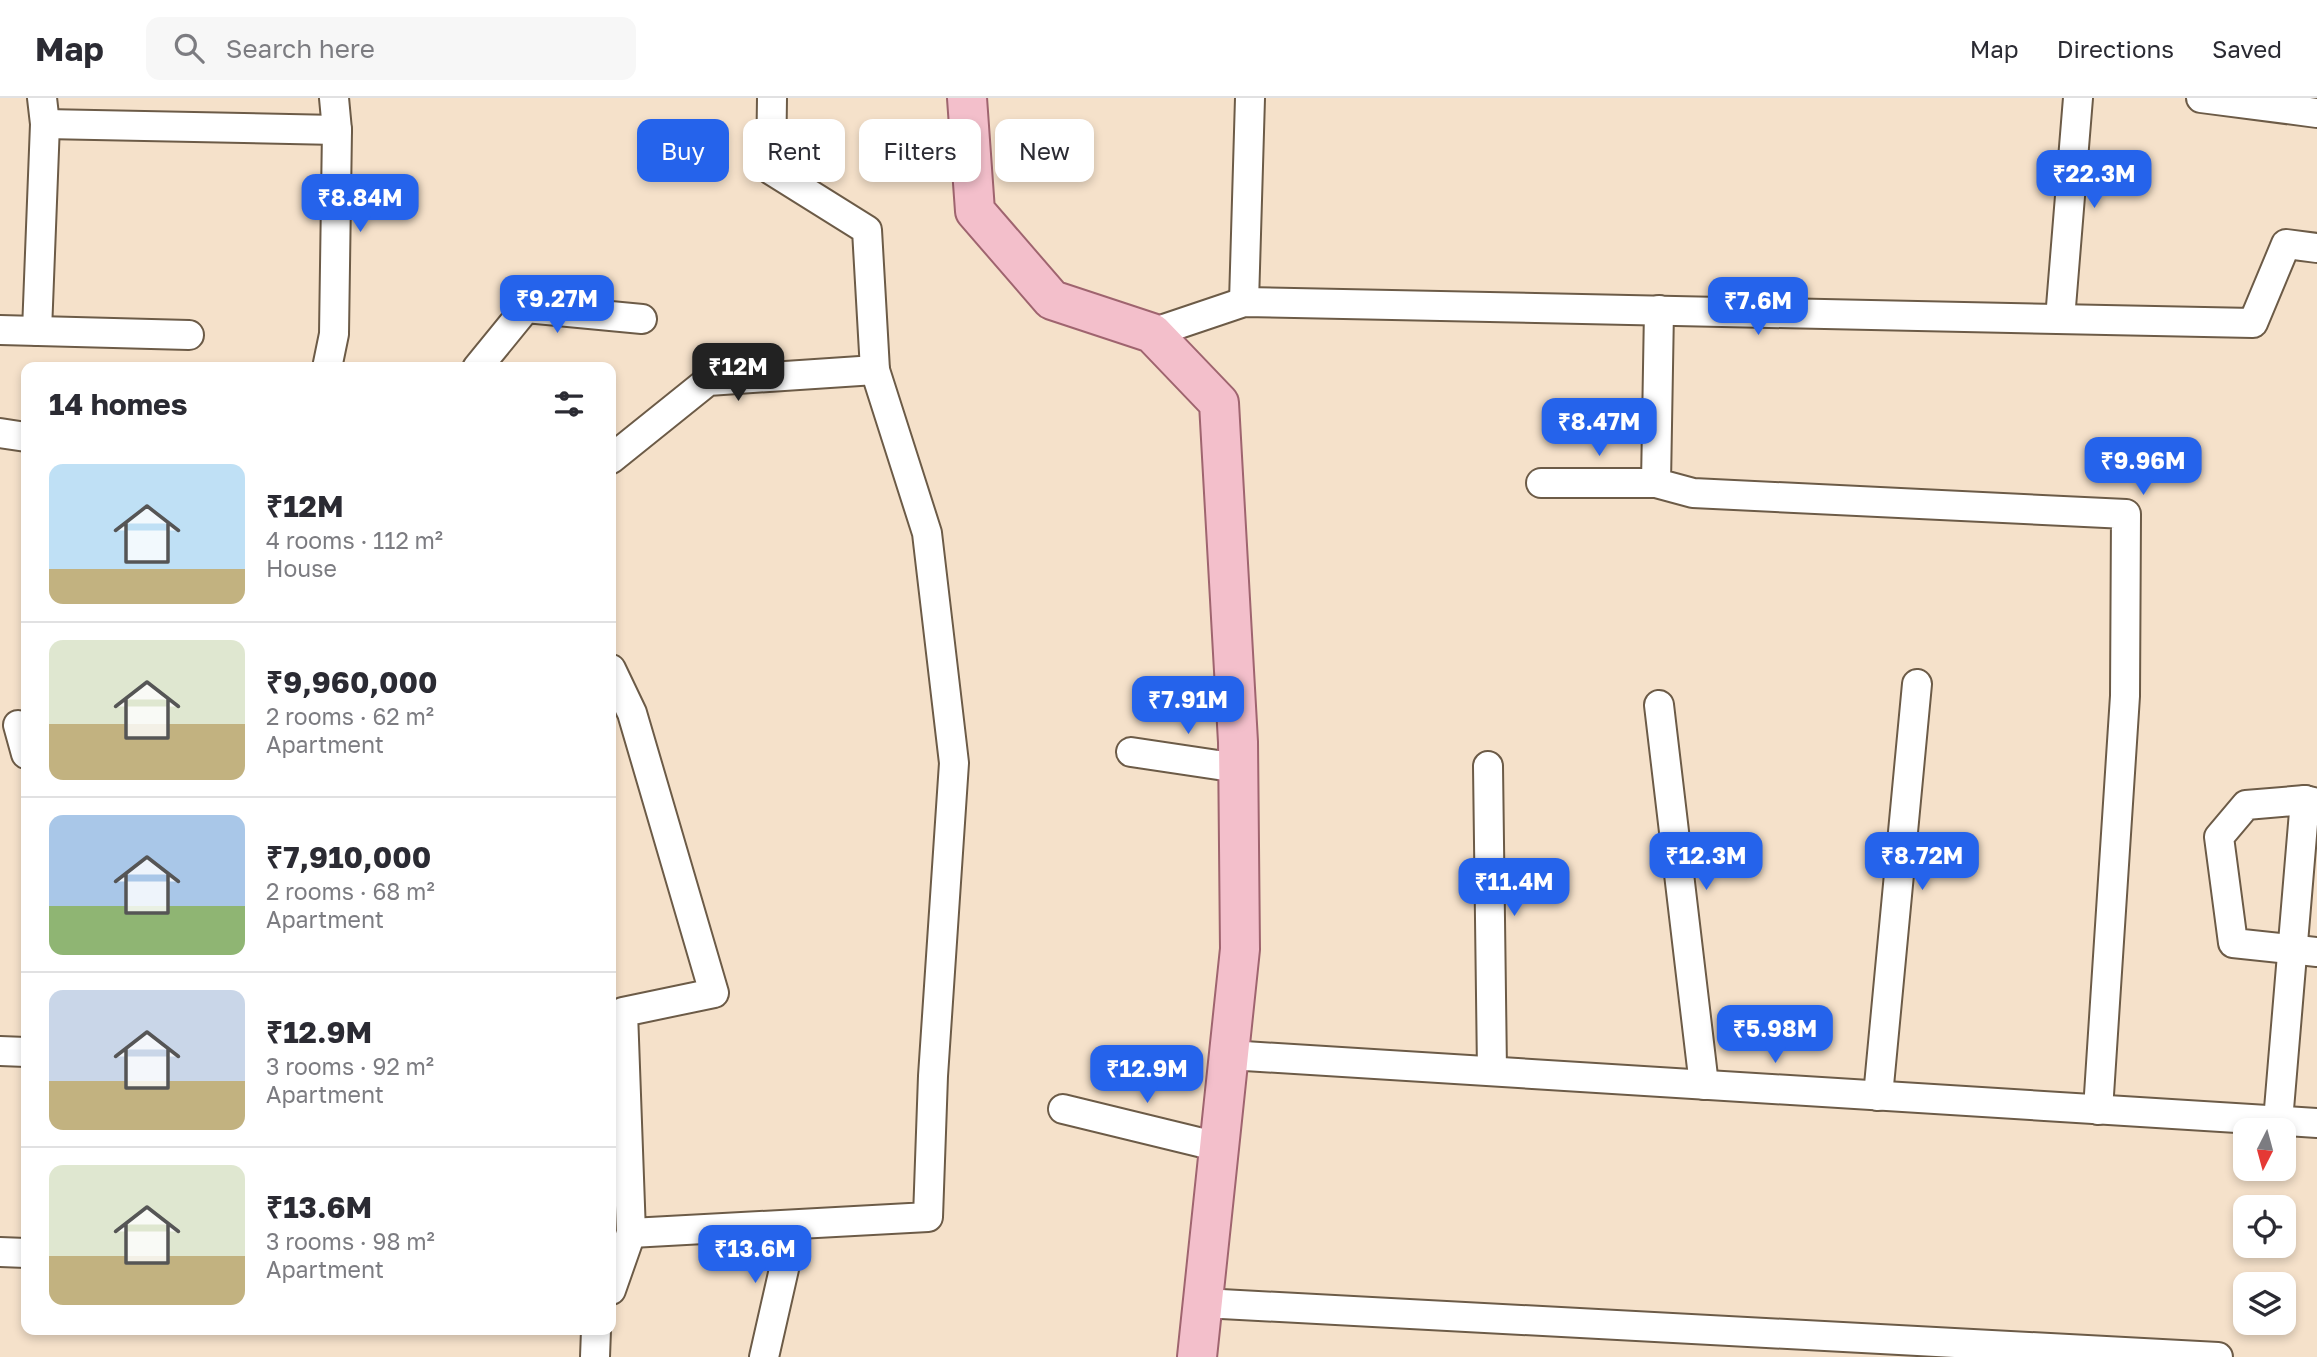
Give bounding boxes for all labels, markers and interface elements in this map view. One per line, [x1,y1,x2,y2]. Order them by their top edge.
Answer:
search box [146,17,636,80]
text: Map [35,29,104,68]
icon: search [170,29,208,67]
text: Search here [226,33,375,64]
text: Map [1970,34,2019,63]
text: Directions [2057,34,2174,63]
text: Saved [2212,34,2282,63]
chip: Buy [637,119,729,182]
chip: Rent [743,119,845,182]
chip: Filters [859,119,981,182]
chip: New [995,119,1094,182]
pin: ₹22.3M [2037,150,2151,210]
text: ₹22.3M [2052,159,2136,187]
pin: ₹8.84M [303,174,417,234]
text: ₹8.84M [318,183,402,211]
pin: ₹9.27M [500,275,614,335]
pin: ₹7.6M [1709,278,1807,337]
text: ₹9.27M [516,284,598,312]
text: ₹7.6M [1724,286,1792,314]
pin: ₹12M [697,344,779,403]
text: ₹12M [708,352,768,380]
icon: filters [550,385,588,423]
text: 14 homes [49,386,188,422]
pin: ₹8.47M [1542,398,1656,458]
text: ₹8.47M [1558,407,1640,435]
pin: ₹9.96M [2086,438,2200,497]
text: ₹9.96M [2101,446,2185,474]
text: ₹12M [266,488,344,524]
icon: home [105,492,189,576]
text: 4 rooms · 112 m² [266,526,443,554]
text: House [266,554,337,582]
text: ₹9,960,000 [266,664,438,700]
icon: home [105,668,189,752]
pin: ₹7.91M [1131,676,1245,736]
text: ₹7.91M [1148,685,1228,713]
text: 2 rooms · 62 m² [266,702,434,730]
text: Apartment [266,730,384,758]
pin: ₹12.3M [1649,832,1763,892]
pin: ₹8.72M [1865,832,1979,892]
text: ₹7,910,000 [266,839,431,875]
text: ₹12.3M [1666,841,1746,869]
text: ₹8.72M [1881,841,1963,869]
icon: home [105,843,189,927]
pin: ₹11.4M [1457,858,1571,918]
text: ₹11.4M [1474,867,1554,895]
text: 2 rooms · 68 m² [266,877,435,905]
text: Apartment [266,905,384,933]
pin: ₹5.98M [1718,1006,1832,1065]
text: ₹12.9M [266,1014,372,1050]
text: ₹5.98M [1733,1014,1817,1042]
icon: home [105,1018,189,1102]
pin: ₹12.9M [1090,1046,1204,1105]
text: 3 rooms · 92 m² [266,1052,434,1080]
text: ₹12.9M [1106,1054,1188,1082]
text: Apartment [266,1080,384,1108]
north arrow [2233,1118,2296,1181]
map controls [2233,1118,2296,1335]
text: ₹13.6M [266,1189,372,1225]
icon: home [105,1193,189,1277]
button: locate [2233,1195,2296,1258]
pin: ₹13.6M [698,1226,812,1285]
text: 3 rooms · 98 m² [266,1227,435,1255]
text: ₹13.6M [714,1234,796,1262]
text: Apartment [266,1255,384,1283]
button: layers [2233,1272,2296,1335]

